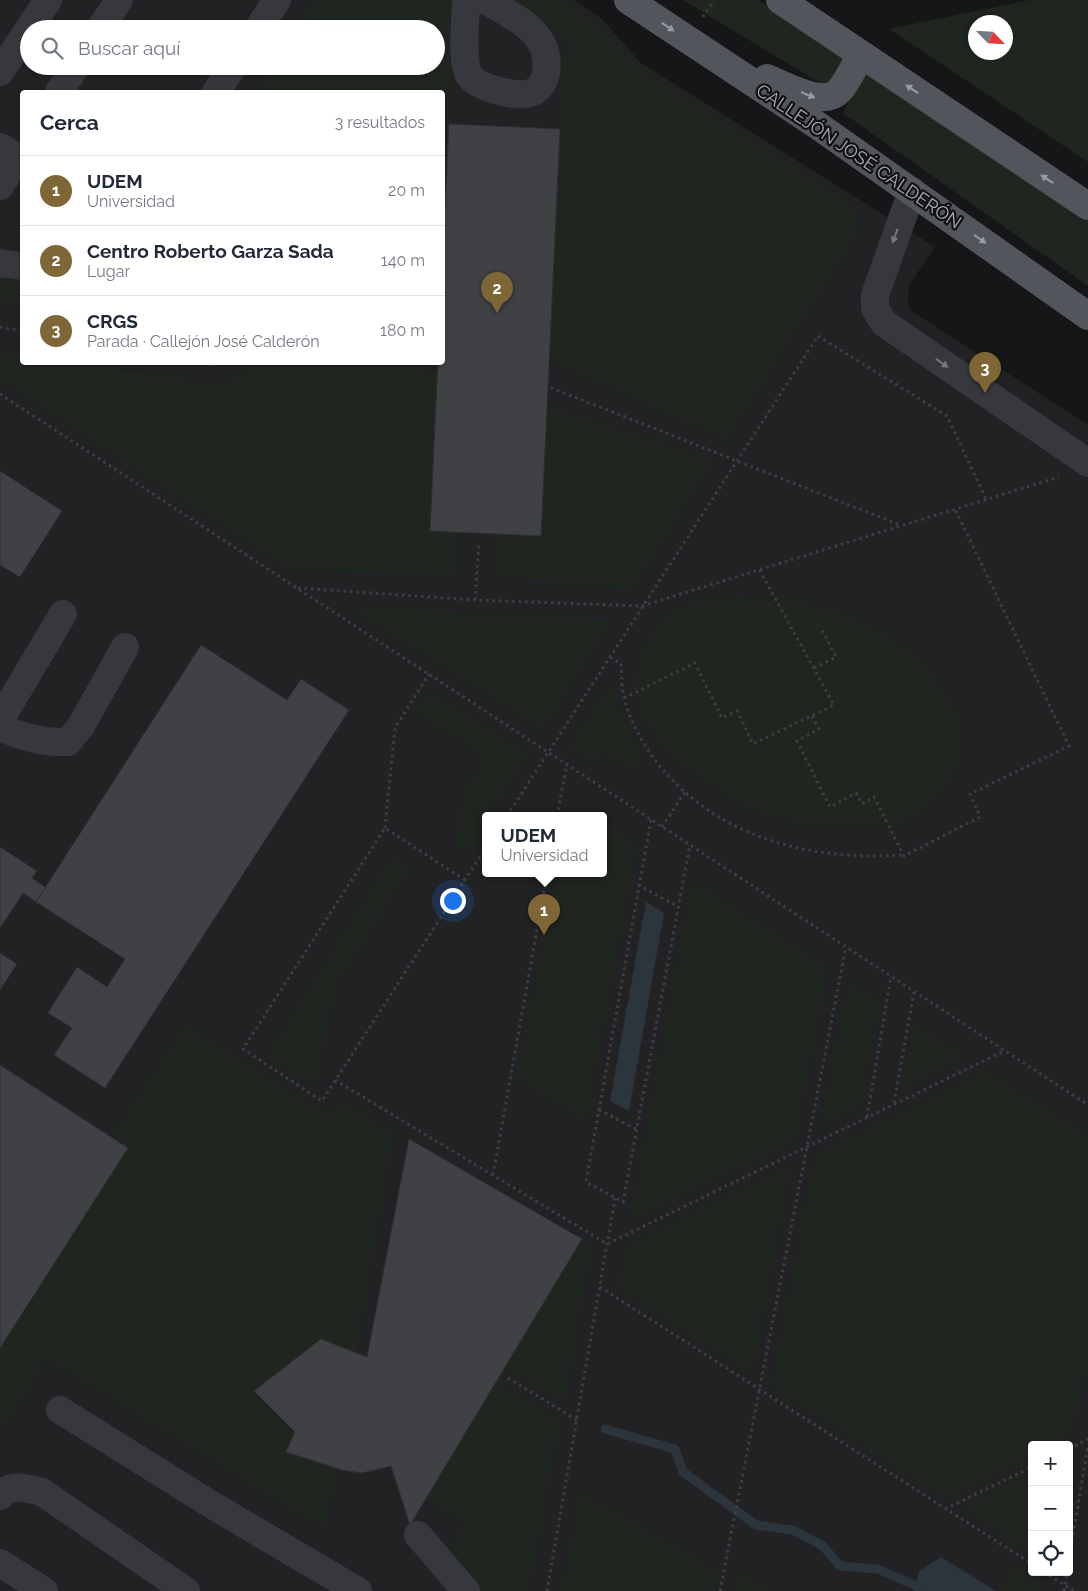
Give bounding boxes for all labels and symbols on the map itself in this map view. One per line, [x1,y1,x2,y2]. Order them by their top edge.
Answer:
north arrow [968,15,1013,60]
one-way arrow [661,22,675,32]
street label: CALLEJÓN JOSÉ CALDERÓN [752,79,966,233]
one-way arrow [906,84,919,94]
one-way arrow [801,91,816,99]
one-way arrow [1041,174,1054,184]
one-way arrow [891,229,898,244]
one-way arrow [973,234,987,244]
pin: 2 [481,272,513,313]
pin: 3 [969,352,1001,393]
one-way arrow [935,358,949,368]
your location [440,888,466,914]
pin: 1 [528,894,560,935]

